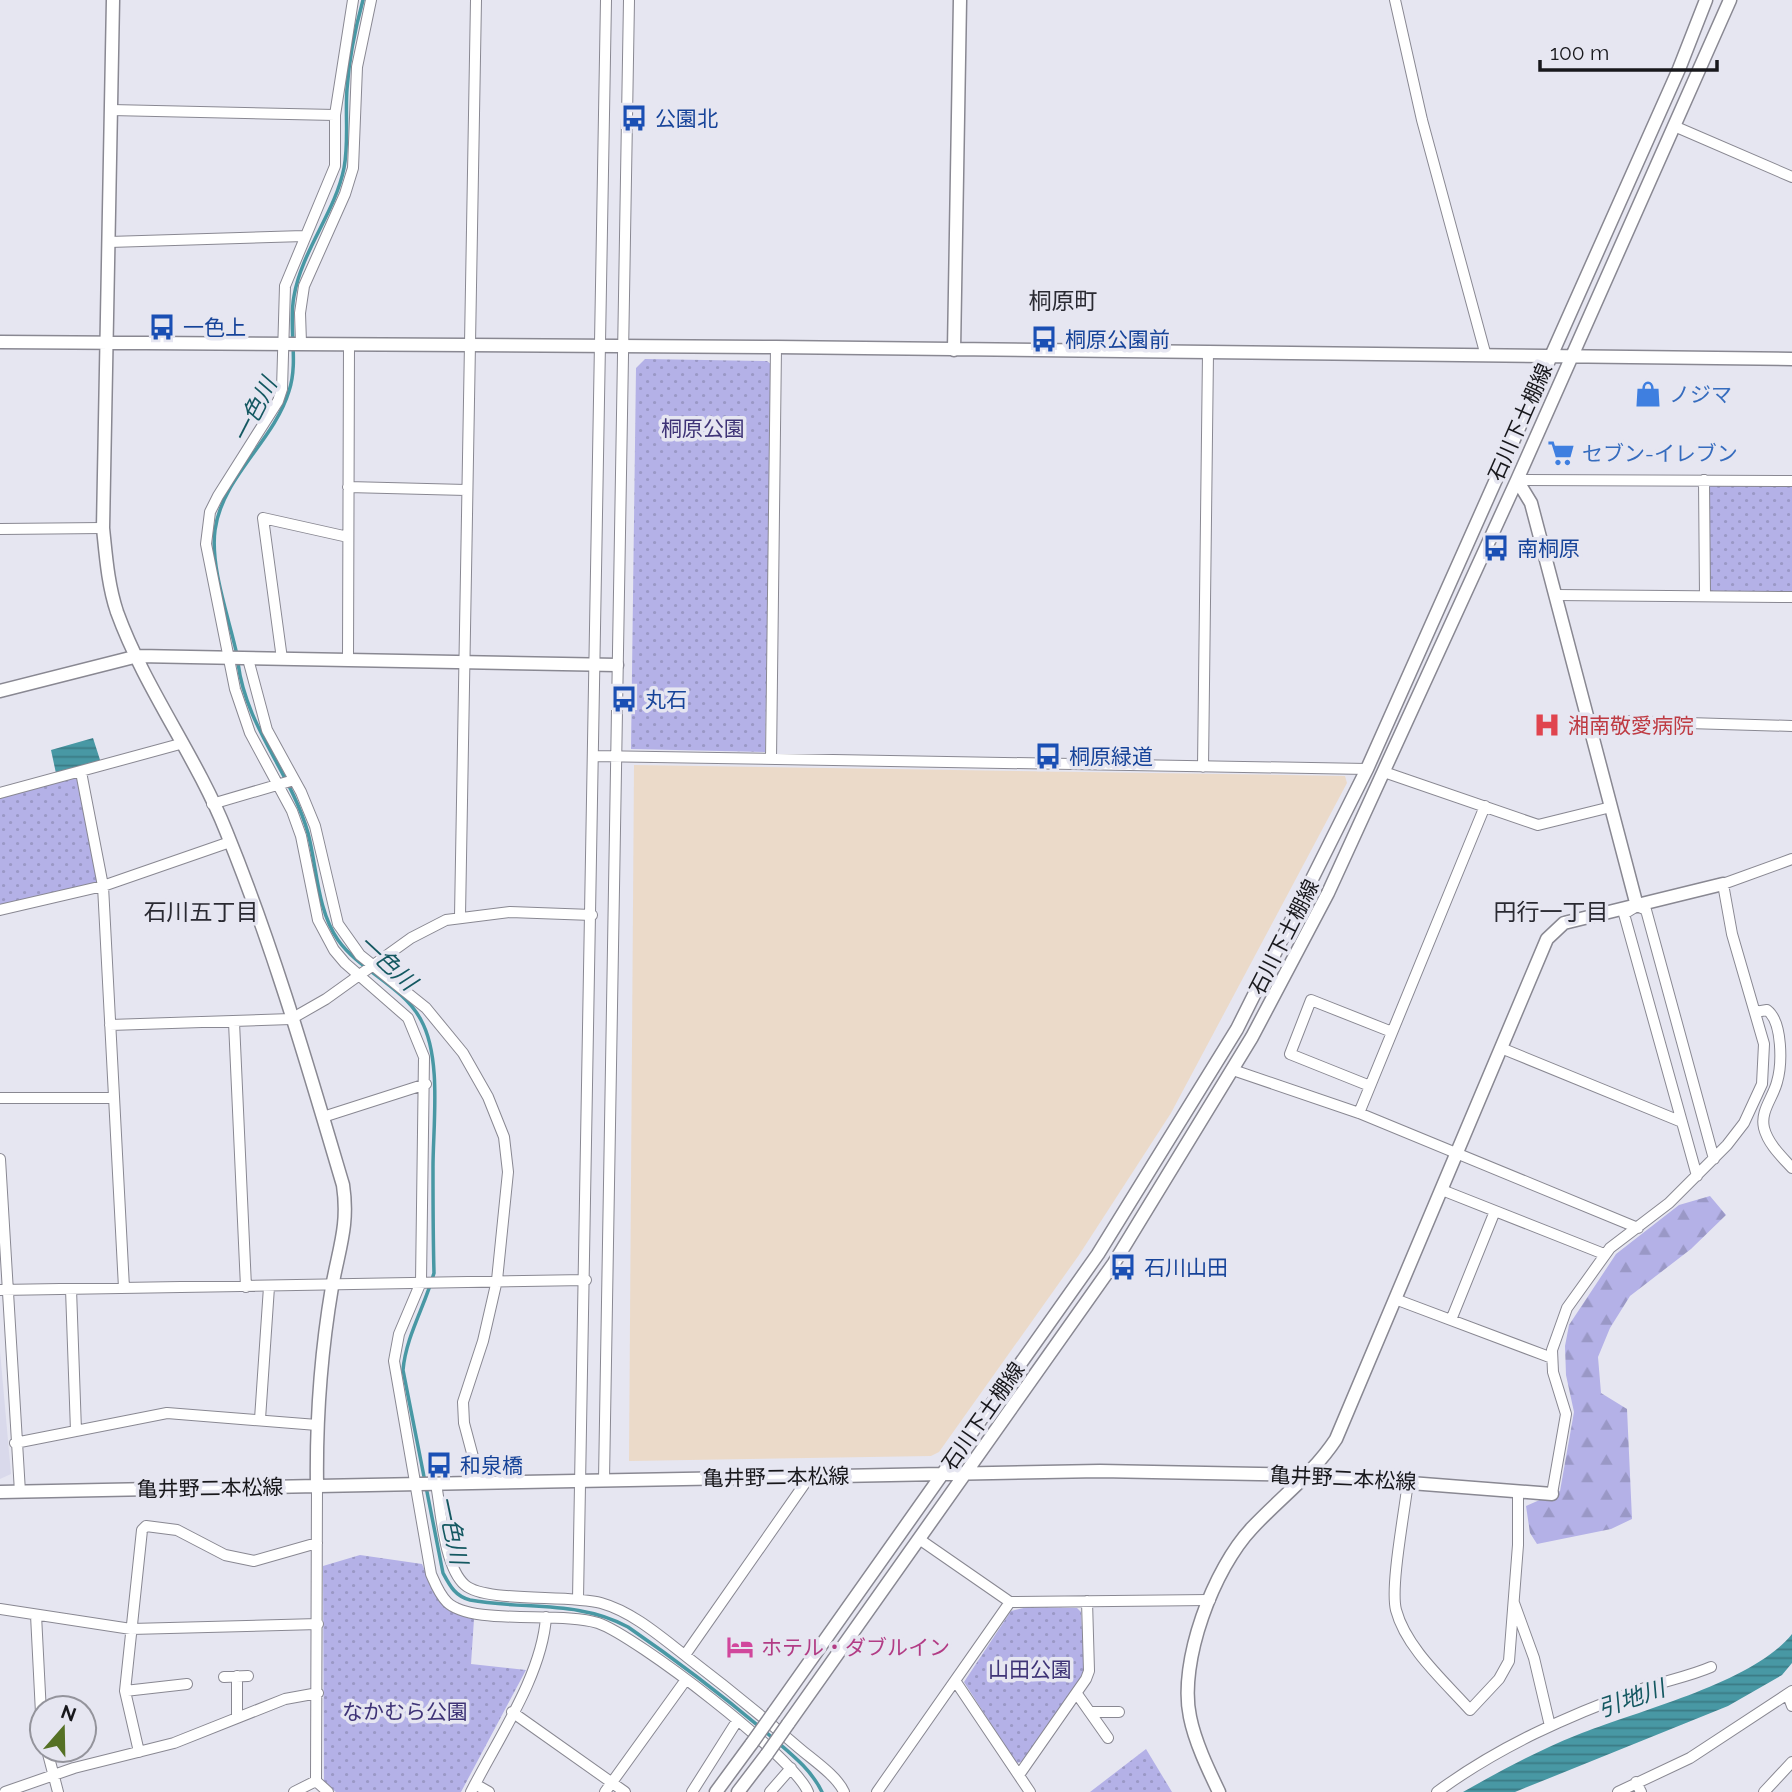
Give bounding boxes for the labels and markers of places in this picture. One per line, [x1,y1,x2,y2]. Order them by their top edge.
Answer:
bus stop icon: 公園北 [619,103,649,133]
place label: 公園北 [655,106,718,131]
bus stop icon: 一色上 [147,312,177,342]
place label: 一色上 [183,315,246,340]
bus stop icon: 桐原公園前 [1029,324,1059,354]
place label: 桐原公園前 [1065,327,1170,352]
shop icon: ノジマ [1633,379,1663,409]
place label: ノジマ [1669,382,1732,407]
supermarket icon: セブン-イレブン [1546,438,1576,468]
place label: セブン-イレブン [1582,441,1738,466]
bus stop icon: 南桐原 [1481,533,1511,563]
place label: 南桐原 [1517,536,1580,561]
bus stop icon: 丸石 [609,684,639,714]
place label: 丸石 [645,687,687,712]
hospital icon: 湘南敬愛病院 [1532,710,1562,740]
place label: 湘南敬愛病院 [1568,713,1694,738]
bus stop icon: 桐原緑道 [1033,741,1063,771]
place label: 桐原緑道 [1069,744,1153,769]
bus stop icon: 石川山田 [1108,1252,1138,1282]
place label: 石川山田 [1144,1255,1228,1280]
bus stop icon: 和泉橋 [424,1450,454,1480]
place label: 和泉橋 [460,1453,523,1478]
hotel icon: ホテル・ダブルイン [725,1632,755,1662]
place label: ホテル・ダブルイン [761,1635,950,1660]

